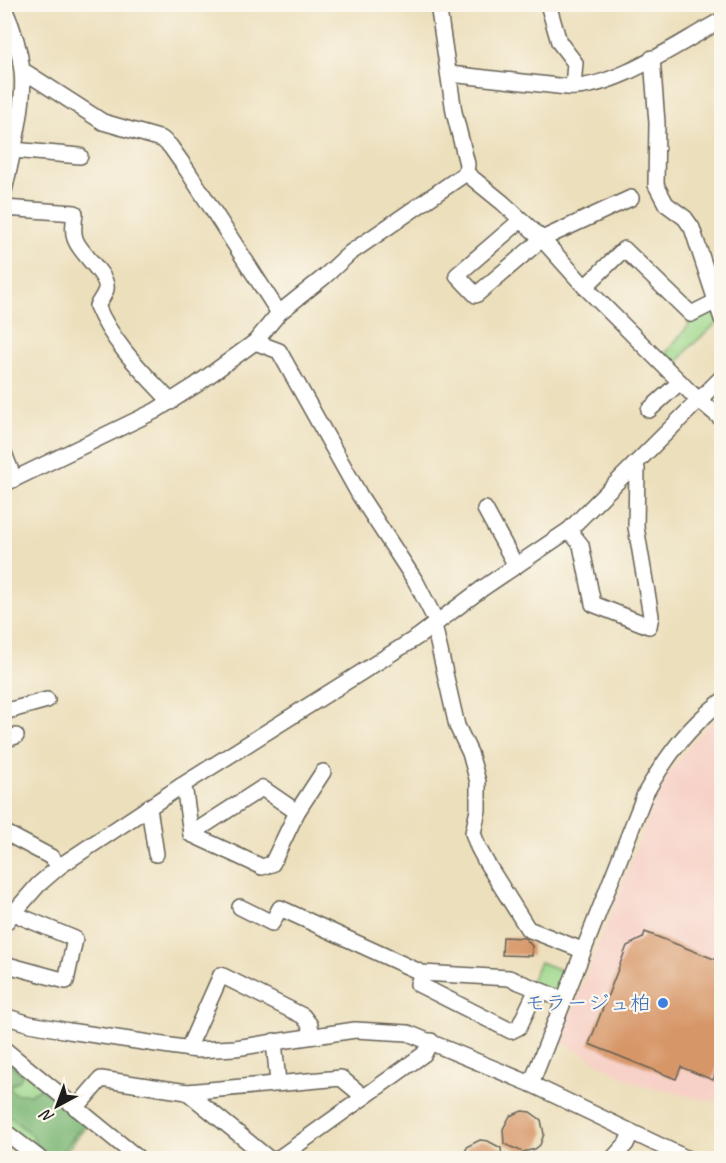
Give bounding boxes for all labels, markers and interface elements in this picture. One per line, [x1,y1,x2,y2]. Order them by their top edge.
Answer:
place label: モラージュ柏 [525,990,651,1016]
marker: モラージュ柏 [656,996,670,1010]
north arrow [27,1076,87,1136]
text: N [35,1104,58,1127]

